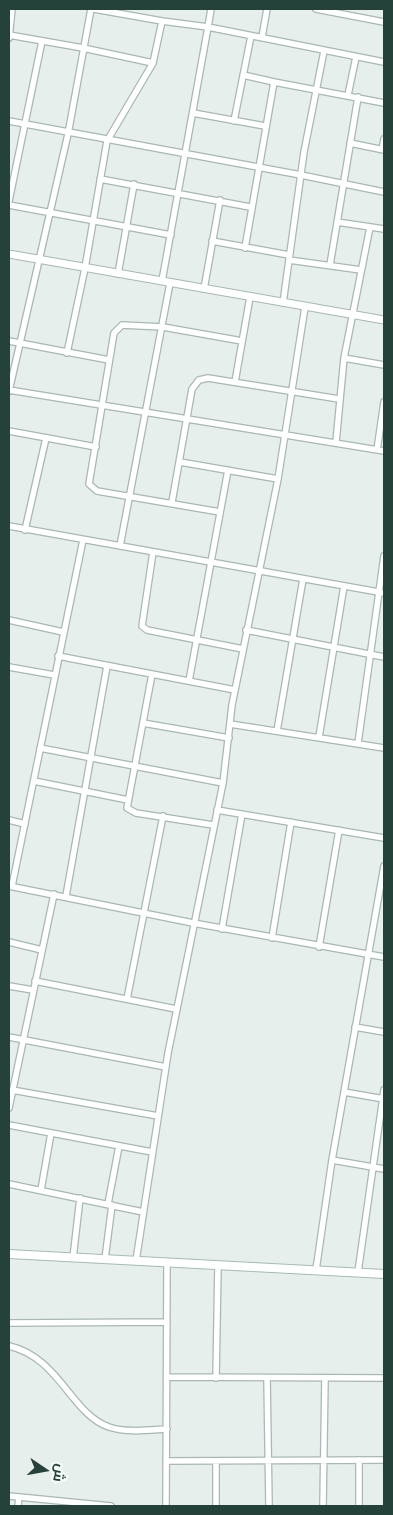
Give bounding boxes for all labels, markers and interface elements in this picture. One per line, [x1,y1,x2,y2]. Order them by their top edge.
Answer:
north arrow [20,1445,70,1495]
text: ش [49,1462,70,1484]

